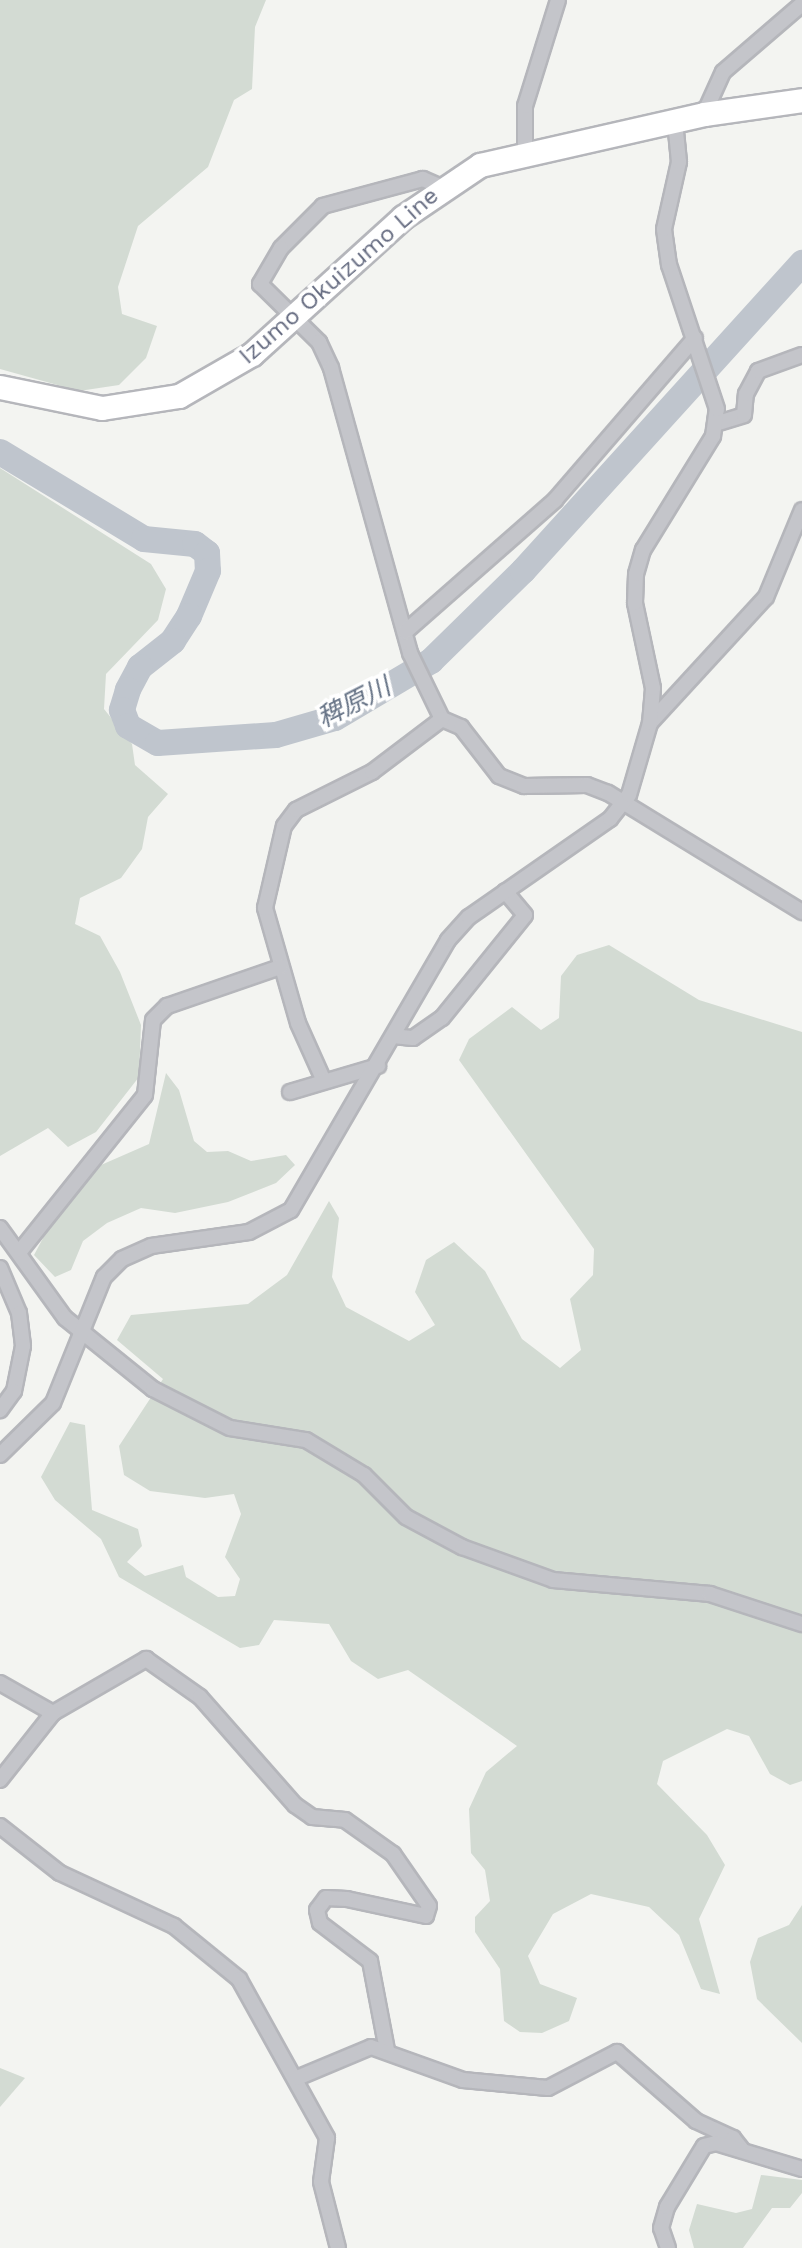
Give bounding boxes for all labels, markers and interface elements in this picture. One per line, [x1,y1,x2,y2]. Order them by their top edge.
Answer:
street label: Izumo Okuizumo Line [233,181,445,371]
water label: 稗原川 [312,671,396,735]

